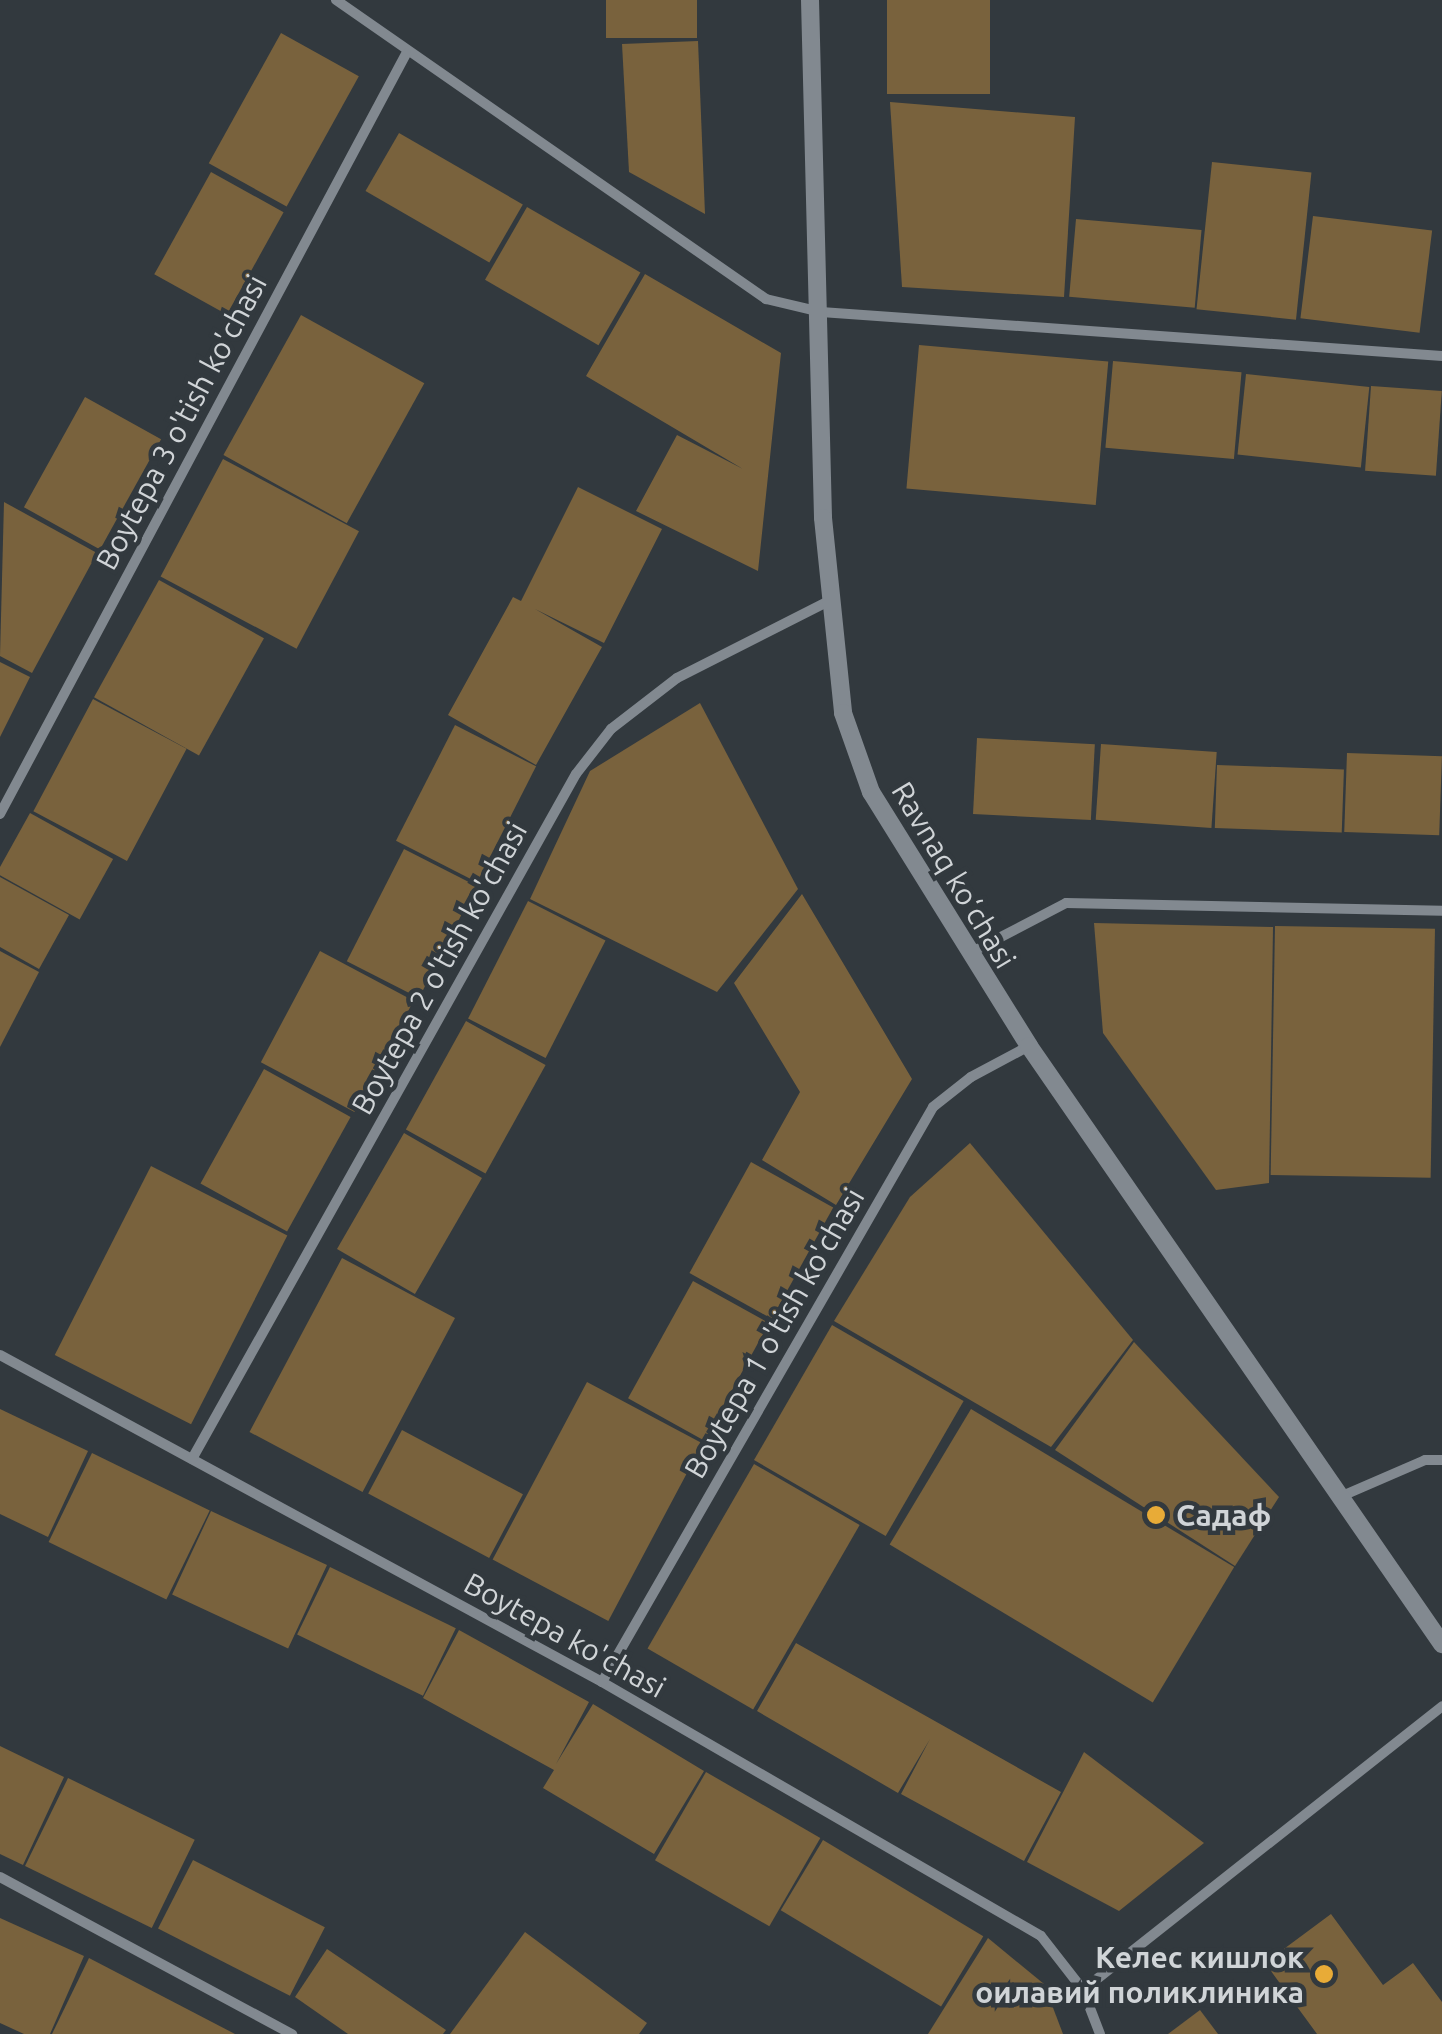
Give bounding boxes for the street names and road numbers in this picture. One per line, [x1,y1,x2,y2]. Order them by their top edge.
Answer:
street label: Boytepa 3 o'tish ko'chasi [88,268,274,576]
street label: Ravnaq ko‘chasi [884,775,1024,975]
street label: Boytepa 2 o'tish ko'chasi [344,816,534,1120]
street label: Boytepa 1 o'tish ko'chasi [676,1182,872,1484]
street label: Boytepa ko'chasi [458,1565,672,1705]

